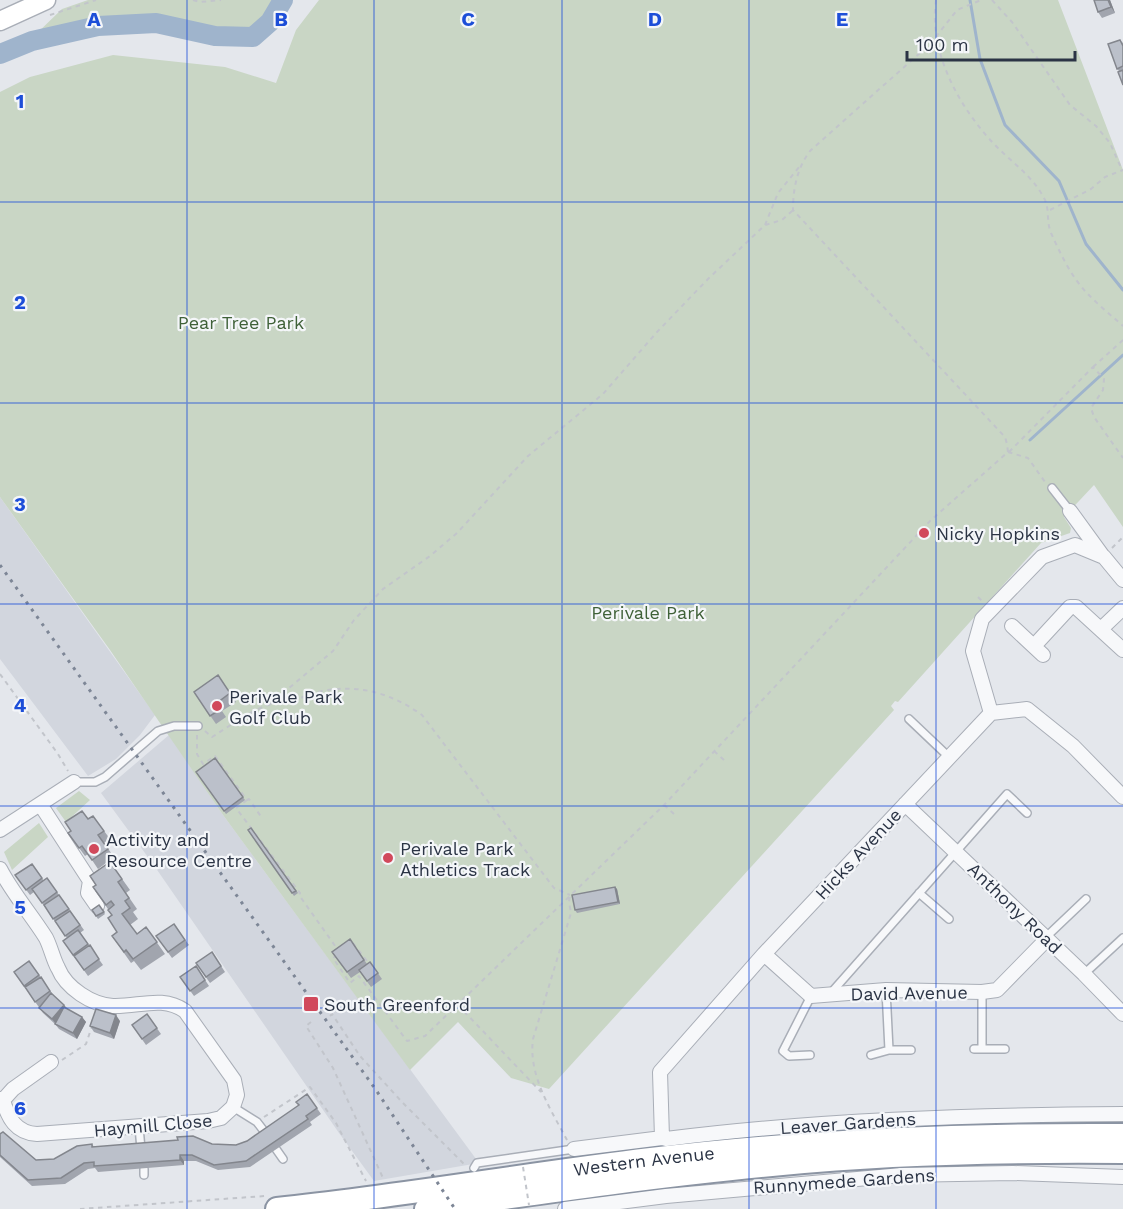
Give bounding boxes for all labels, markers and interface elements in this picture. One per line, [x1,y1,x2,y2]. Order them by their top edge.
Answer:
text: A [87,7,101,31]
text: B [274,7,288,31]
text: C [461,7,475,31]
text: D [648,7,662,31]
text: E [836,7,848,31]
scale bar [907,24,1075,62]
text: 100 m [916,34,969,55]
text: 1 [16,89,24,113]
text: 2 [14,290,26,314]
park label: Pear Tree Park [178,312,304,333]
text: 3 [14,492,26,516]
place label: Nicky Hopkins [936,523,1060,544]
marker: Nicky Hopkins [917,526,931,540]
park label: Perivale Park [591,602,705,623]
place label: Perivale Park Golf Club [229,686,342,728]
text: 4 [14,693,27,717]
marker: Perivale Park Golf Club [210,699,224,713]
street label: Hicks Avenue [811,804,905,904]
place label: Activity and Resource Centre [106,829,252,871]
place label: Perivale Park Athletics Track [400,838,530,880]
marker: Activity and Resource Centre [87,842,101,856]
marker: Perivale Park Athletics Track [381,851,395,865]
street label: Anthony Road [964,858,1066,958]
text: 5 [14,895,26,919]
street label: David Avenue [850,981,968,1005]
place label: South Greenford [324,994,470,1015]
marker: South Greenford [302,995,320,1013]
text: 6 [14,1096,26,1120]
street label: Leaver Gardens [779,1108,917,1138]
street label: Haymill Close [93,1109,213,1141]
street label: Western Avenue [572,1142,715,1180]
street label: Runnymede Gardens [752,1164,936,1198]

